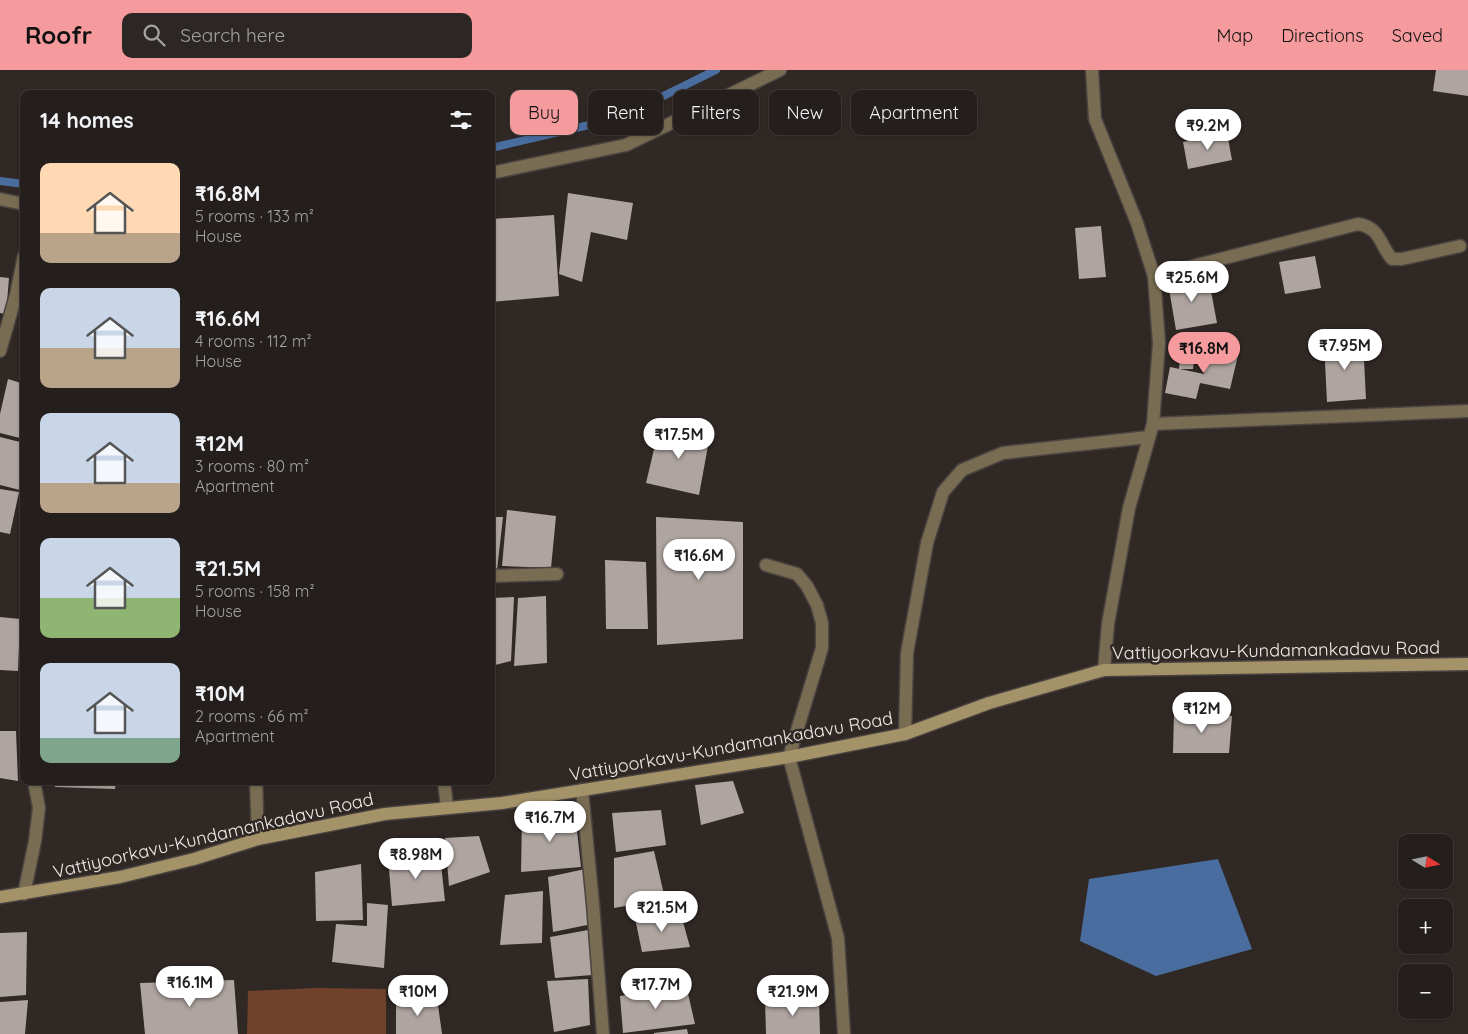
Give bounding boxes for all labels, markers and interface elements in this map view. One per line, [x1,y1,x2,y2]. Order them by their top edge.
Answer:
search box [122,13,472,58]
text: Roofr [25,20,92,50]
icon: search [140,21,168,49]
text: Search here [180,23,285,47]
text: Map [1216,24,1253,47]
text: Directions [1281,24,1364,47]
text: Saved [1392,24,1443,47]
chip: Buy [510,90,578,135]
chip: Rent [588,90,663,135]
chip: Filters [673,90,759,135]
chip: New [769,90,841,135]
chip: Apartment [851,90,977,135]
icon: filters [447,106,475,134]
text: 14 homes [40,107,134,133]
pin: ₹9.2M [1173,108,1243,151]
text: ₹9.2M [1186,115,1230,135]
text: ₹16.8M [195,180,260,206]
icon: home [80,183,140,243]
text: 5 rooms · 133 m² [195,206,314,226]
text: House [195,226,242,246]
pin: ₹25.6M [1151,260,1233,303]
text: ₹25.6M [1166,267,1218,287]
text: ₹16.6M [195,305,260,331]
icon: home [80,308,140,368]
pin: ₹7.95M [1304,328,1386,371]
text: 4 rooms · 112 m² [195,331,312,351]
pin: ₹16.8M [1163,332,1245,374]
text: ₹7.95M [1319,335,1371,355]
text: ₹16.8M [1179,338,1229,358]
text: House [195,351,242,371]
pin: ₹17.5M [638,418,720,460]
text: ₹17.5M [654,424,704,444]
text: ₹12M [195,430,244,456]
icon: home [80,433,140,493]
text: 3 rooms · 80 m² [195,456,309,476]
text: Apartment [195,476,275,496]
pin: ₹16.6M [658,538,740,581]
text: ₹16.6M [674,545,724,565]
text: ₹21.5M [195,555,261,581]
icon: home [80,558,140,618]
text: 5 rooms · 158 m² [195,581,315,601]
text: House [195,601,242,621]
street label: Vattiyoorkavu-Kundamankadavu Road [1112,636,1440,664]
text: ₹10M [195,680,245,706]
icon: home [80,683,140,743]
pin: ₹12M [1172,692,1232,734]
text: ₹12M [1183,698,1221,718]
text: 2 rooms · 66 m² [195,706,309,726]
street label: Vattiyoorkavu-Kundamankadavu Road [567,706,895,786]
text: Apartment [195,726,275,746]
street label: Vattiyoorkavu-Kundamankadavu Road [51,787,375,883]
pin: ₹16.7M [509,800,591,843]
text: ₹16.7M [525,807,575,827]
north arrow [1398,834,1452,889]
map controls [1398,834,1453,1019]
pin: ₹8.98M [375,838,457,880]
text: ₹8.98M [390,844,442,864]
pin: ₹21.5M [621,890,703,933]
text: ₹21.5M [637,897,687,917]
button: + [1398,899,1453,954]
button: − [1398,964,1453,1019]
pin: ₹16.1M [149,966,231,1008]
pin: ₹17.7M [615,968,697,1010]
text: ₹16.1M [167,972,213,992]
pin: ₹10M [388,974,448,1017]
text: ₹17.7M [632,974,680,994]
pin: ₹21.9M [752,974,834,1017]
text: ₹10M [399,981,437,1001]
text: ₹21.9M [768,981,818,1001]

